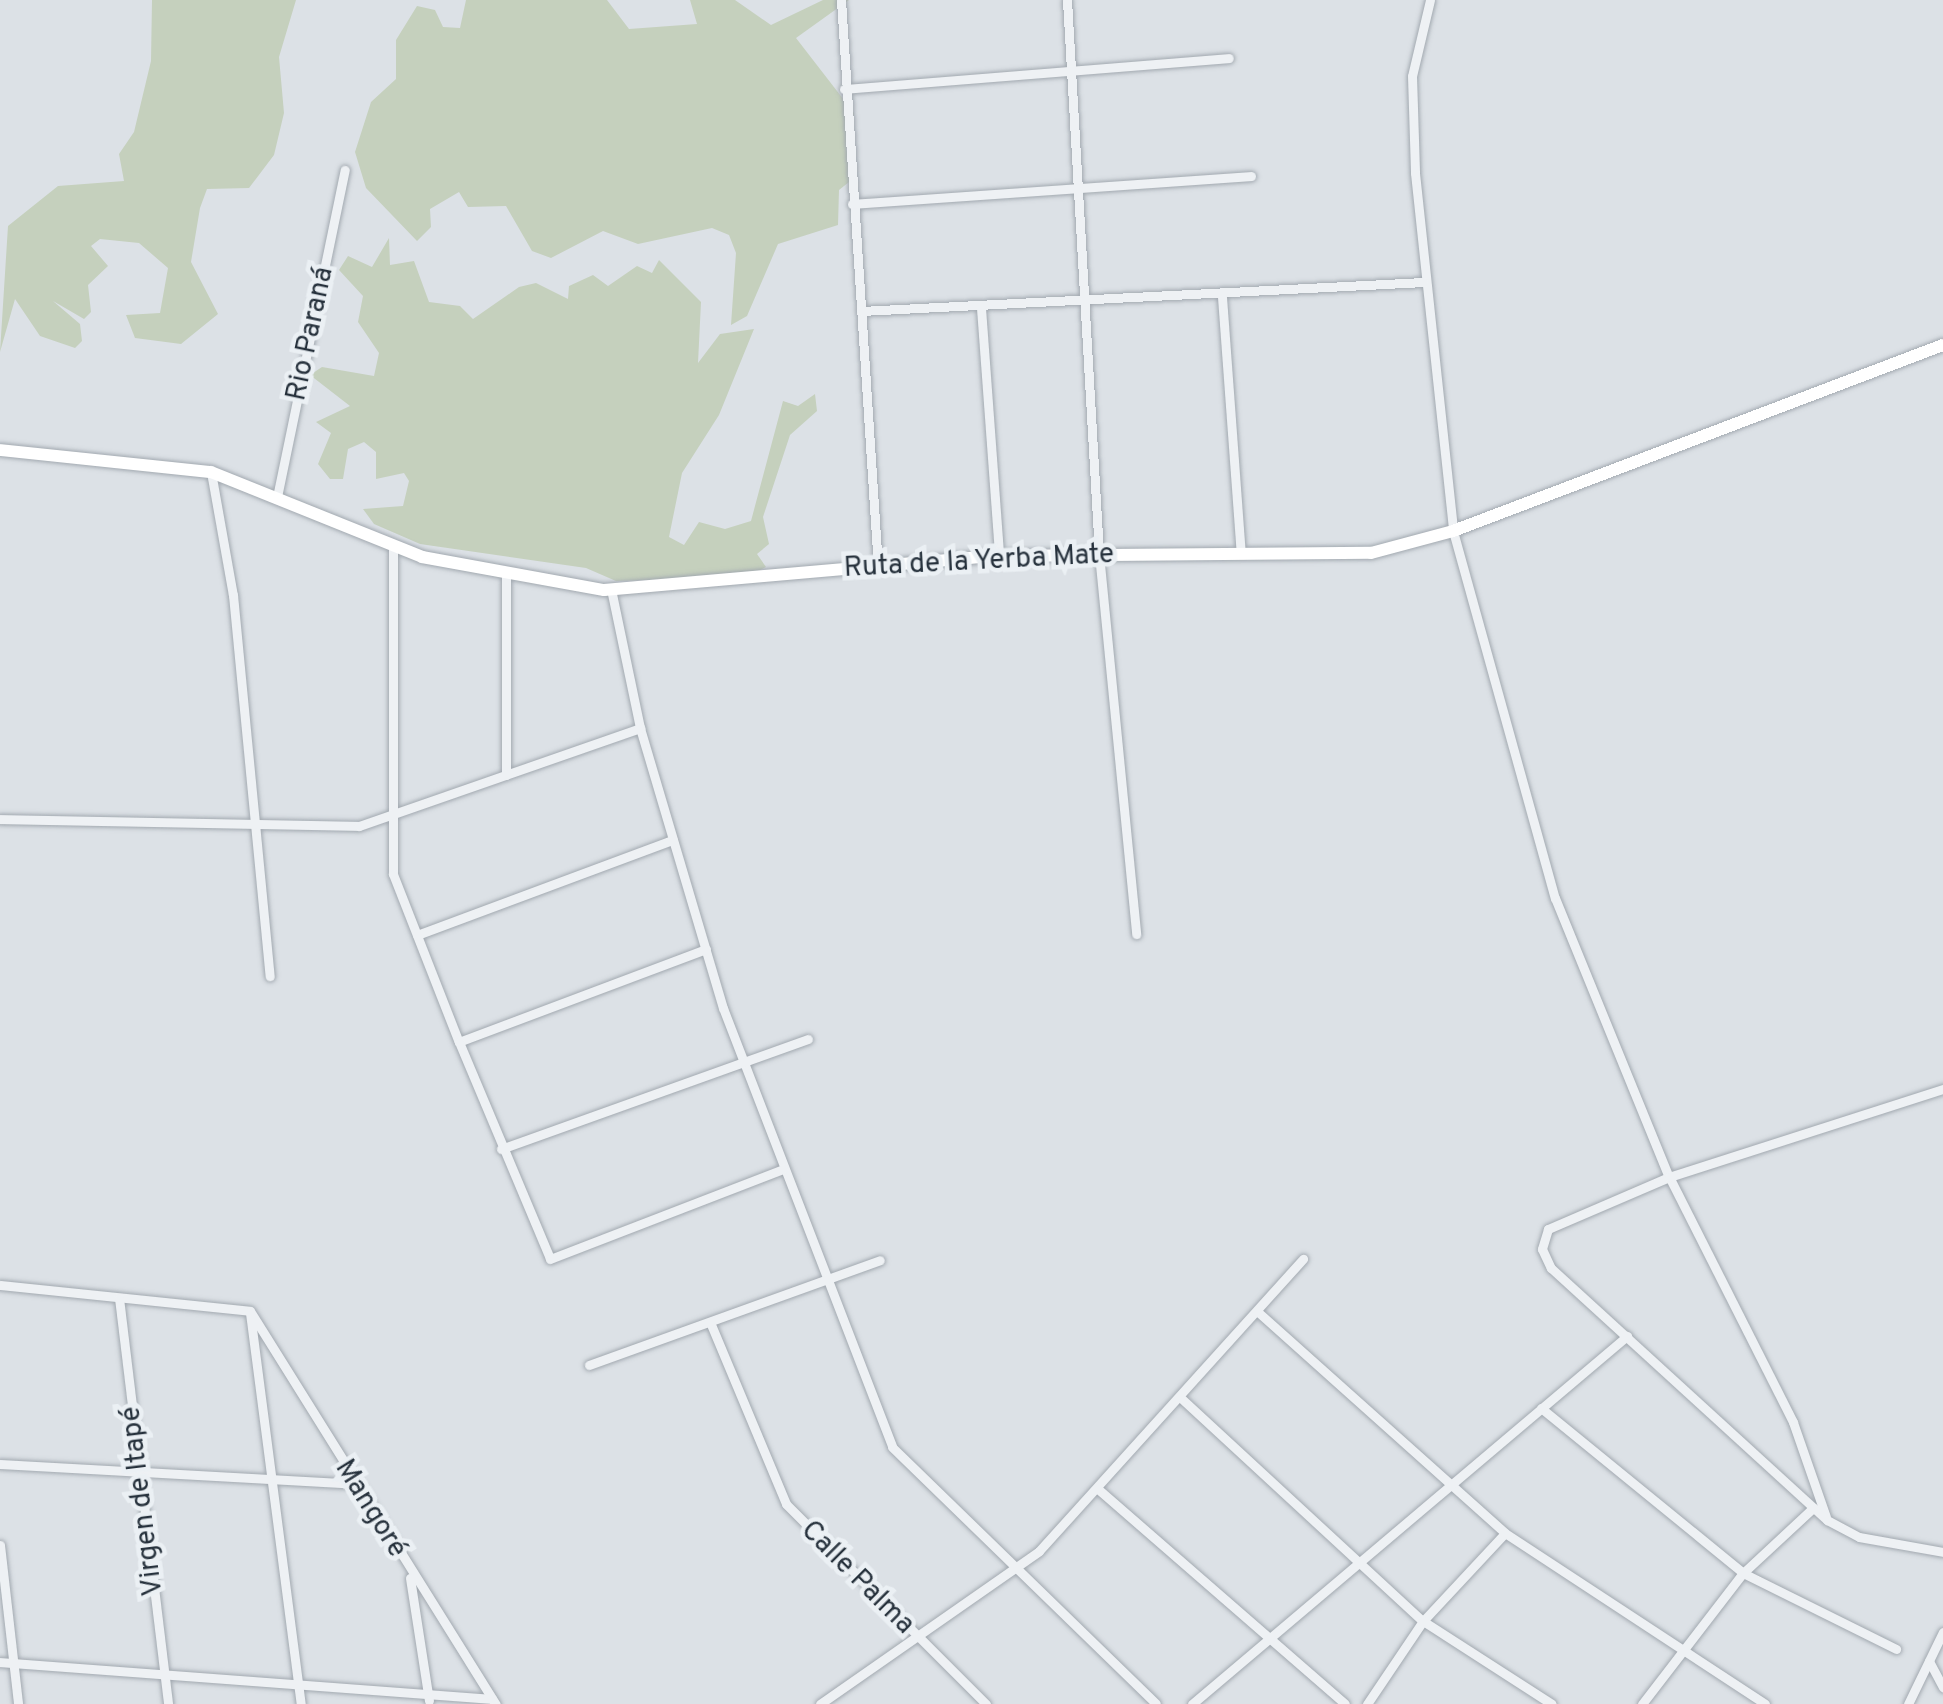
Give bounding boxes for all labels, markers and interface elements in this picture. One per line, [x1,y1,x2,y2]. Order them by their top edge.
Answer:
street label: Rio Paraná [280,264,342,404]
street label: Ruta de la Yerba Mate [842,538,1116,586]
street label: Virgen de Itapé [115,1404,171,1598]
street label: Mangoré [327,1454,413,1564]
street label: Calle Palma [793,1514,921,1642]

